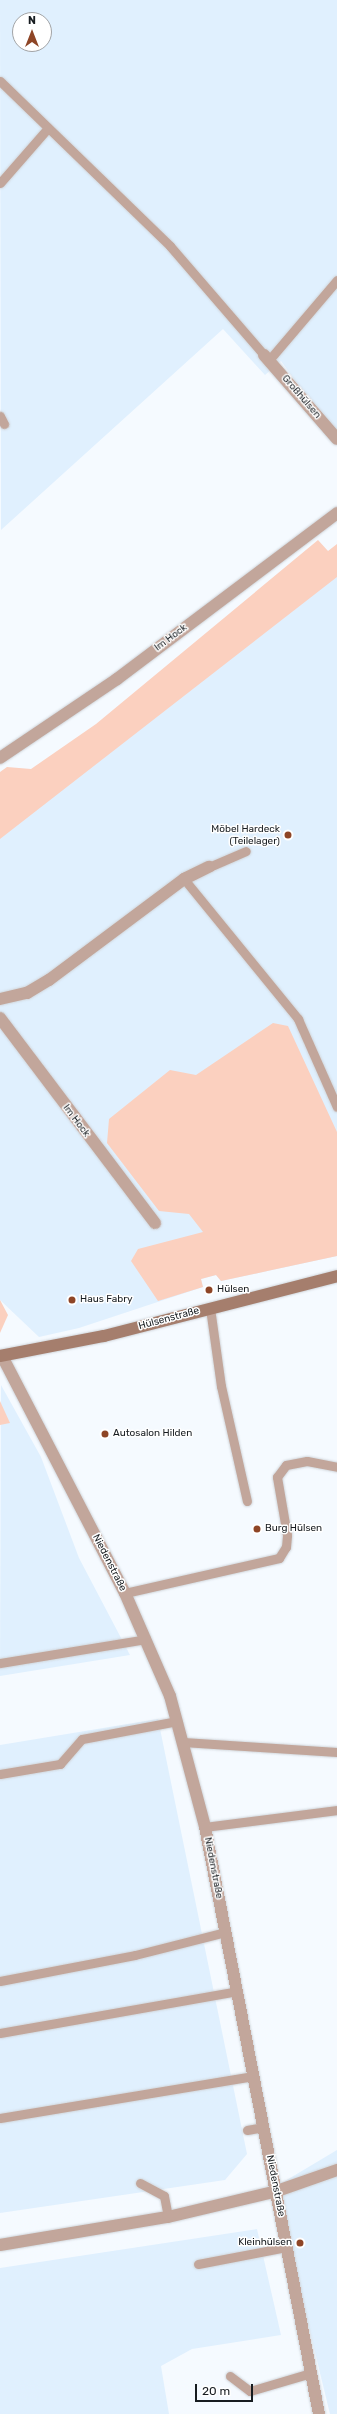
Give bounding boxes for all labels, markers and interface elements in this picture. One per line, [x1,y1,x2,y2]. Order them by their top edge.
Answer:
north arrow [12,12,52,52]
text: N [28,14,36,27]
street label: Großhülsen [279,373,323,421]
street label: Im Hock [152,622,190,654]
place label: Möbel Hardeck (Teilelager) [211,823,280,846]
marker: Möbel Hardeck (Teilelager) [283,830,293,840]
street label: Im Hock [60,1102,92,1140]
place label: Hülsen [217,1284,249,1296]
marker: Hülsen [204,1285,214,1295]
place label: Haus Fabry [80,1294,133,1306]
marker: Haus Fabry [67,1295,77,1305]
street label: Hülsenstraße [137,1305,201,1333]
place label: Autosalon Hilden [113,1428,192,1440]
marker: Autosalon Hilden [100,1429,110,1439]
place label: Burg Hülsen [265,1523,322,1535]
marker: Burg Hülsen [252,1524,262,1534]
street label: Niedenstraße [90,1533,128,1593]
street label: Niedenstraße [201,1836,225,1900]
street label: Niedenstraße [263,2154,287,2218]
place label: Kleinhülsen [238,2237,292,2249]
marker: Kleinhülsen [295,2238,305,2248]
scale bar [197,2376,255,2402]
text: 20 m [202,2384,230,2398]

